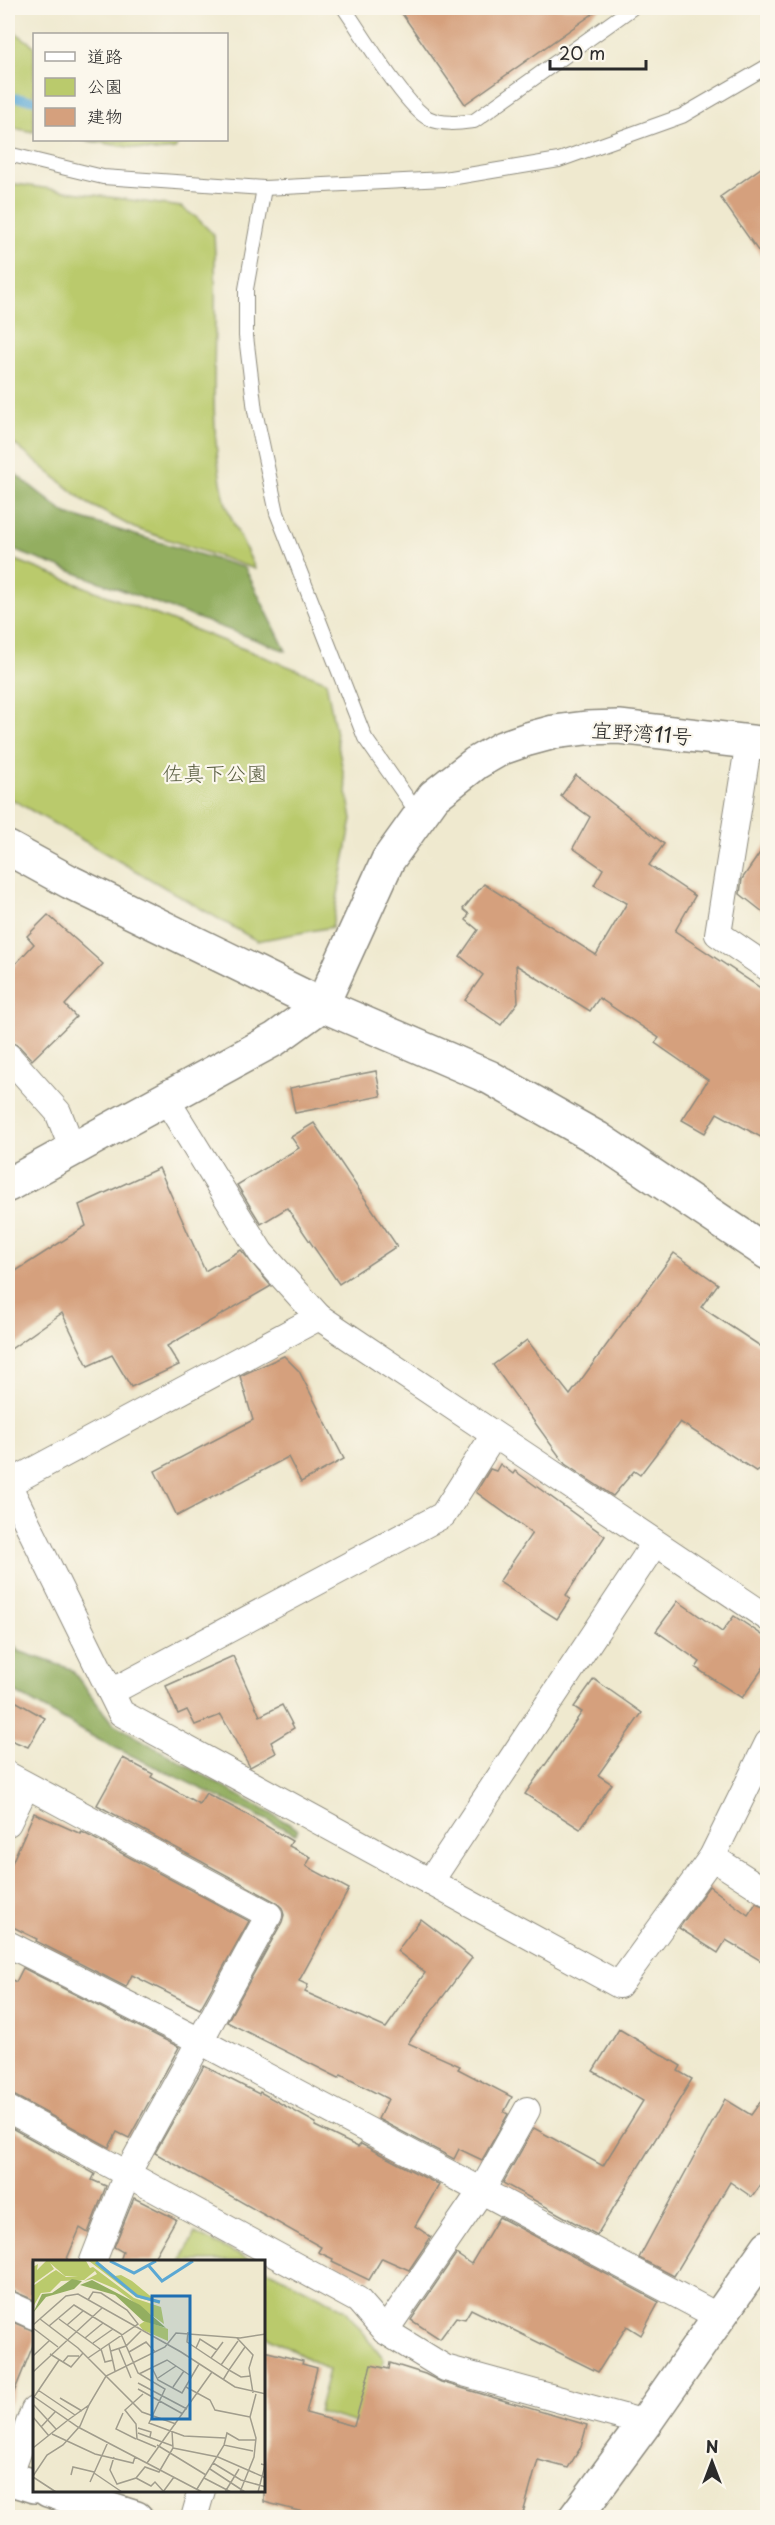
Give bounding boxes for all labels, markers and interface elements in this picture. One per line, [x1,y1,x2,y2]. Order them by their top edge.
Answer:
legend [33,33,228,141]
scale bar [550,33,646,71]
text: 20 m [559,39,605,66]
text: 道路 [87,42,123,69]
text: 公園 [87,72,123,99]
text: 建物 [87,102,123,129]
street label: 宜野湾11号 [590,712,694,752]
park label: 佐真下公園 [163,756,268,788]
inset map [33,2260,266,2492]
north arrow [682,2432,742,2492]
text: N [706,2434,718,2458]

